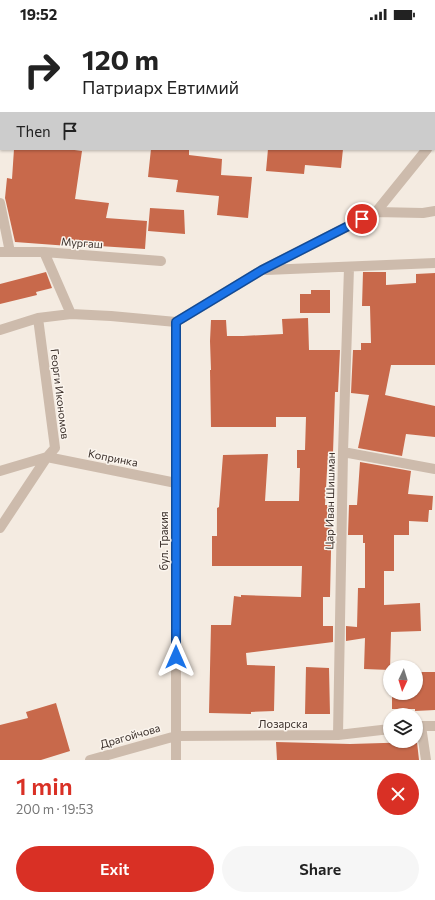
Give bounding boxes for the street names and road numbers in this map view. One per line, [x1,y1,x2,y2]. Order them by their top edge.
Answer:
street label: Мургаш [61,235,103,250]
street label: Георги Икономов [49,348,73,440]
street label: Копринка [87,446,139,469]
street label: Цар Иван Шишман [322,452,337,550]
street label: бул. Тракия [157,511,170,571]
street label: Лозарска [258,717,308,730]
street label: Драгойчова [98,721,162,750]

